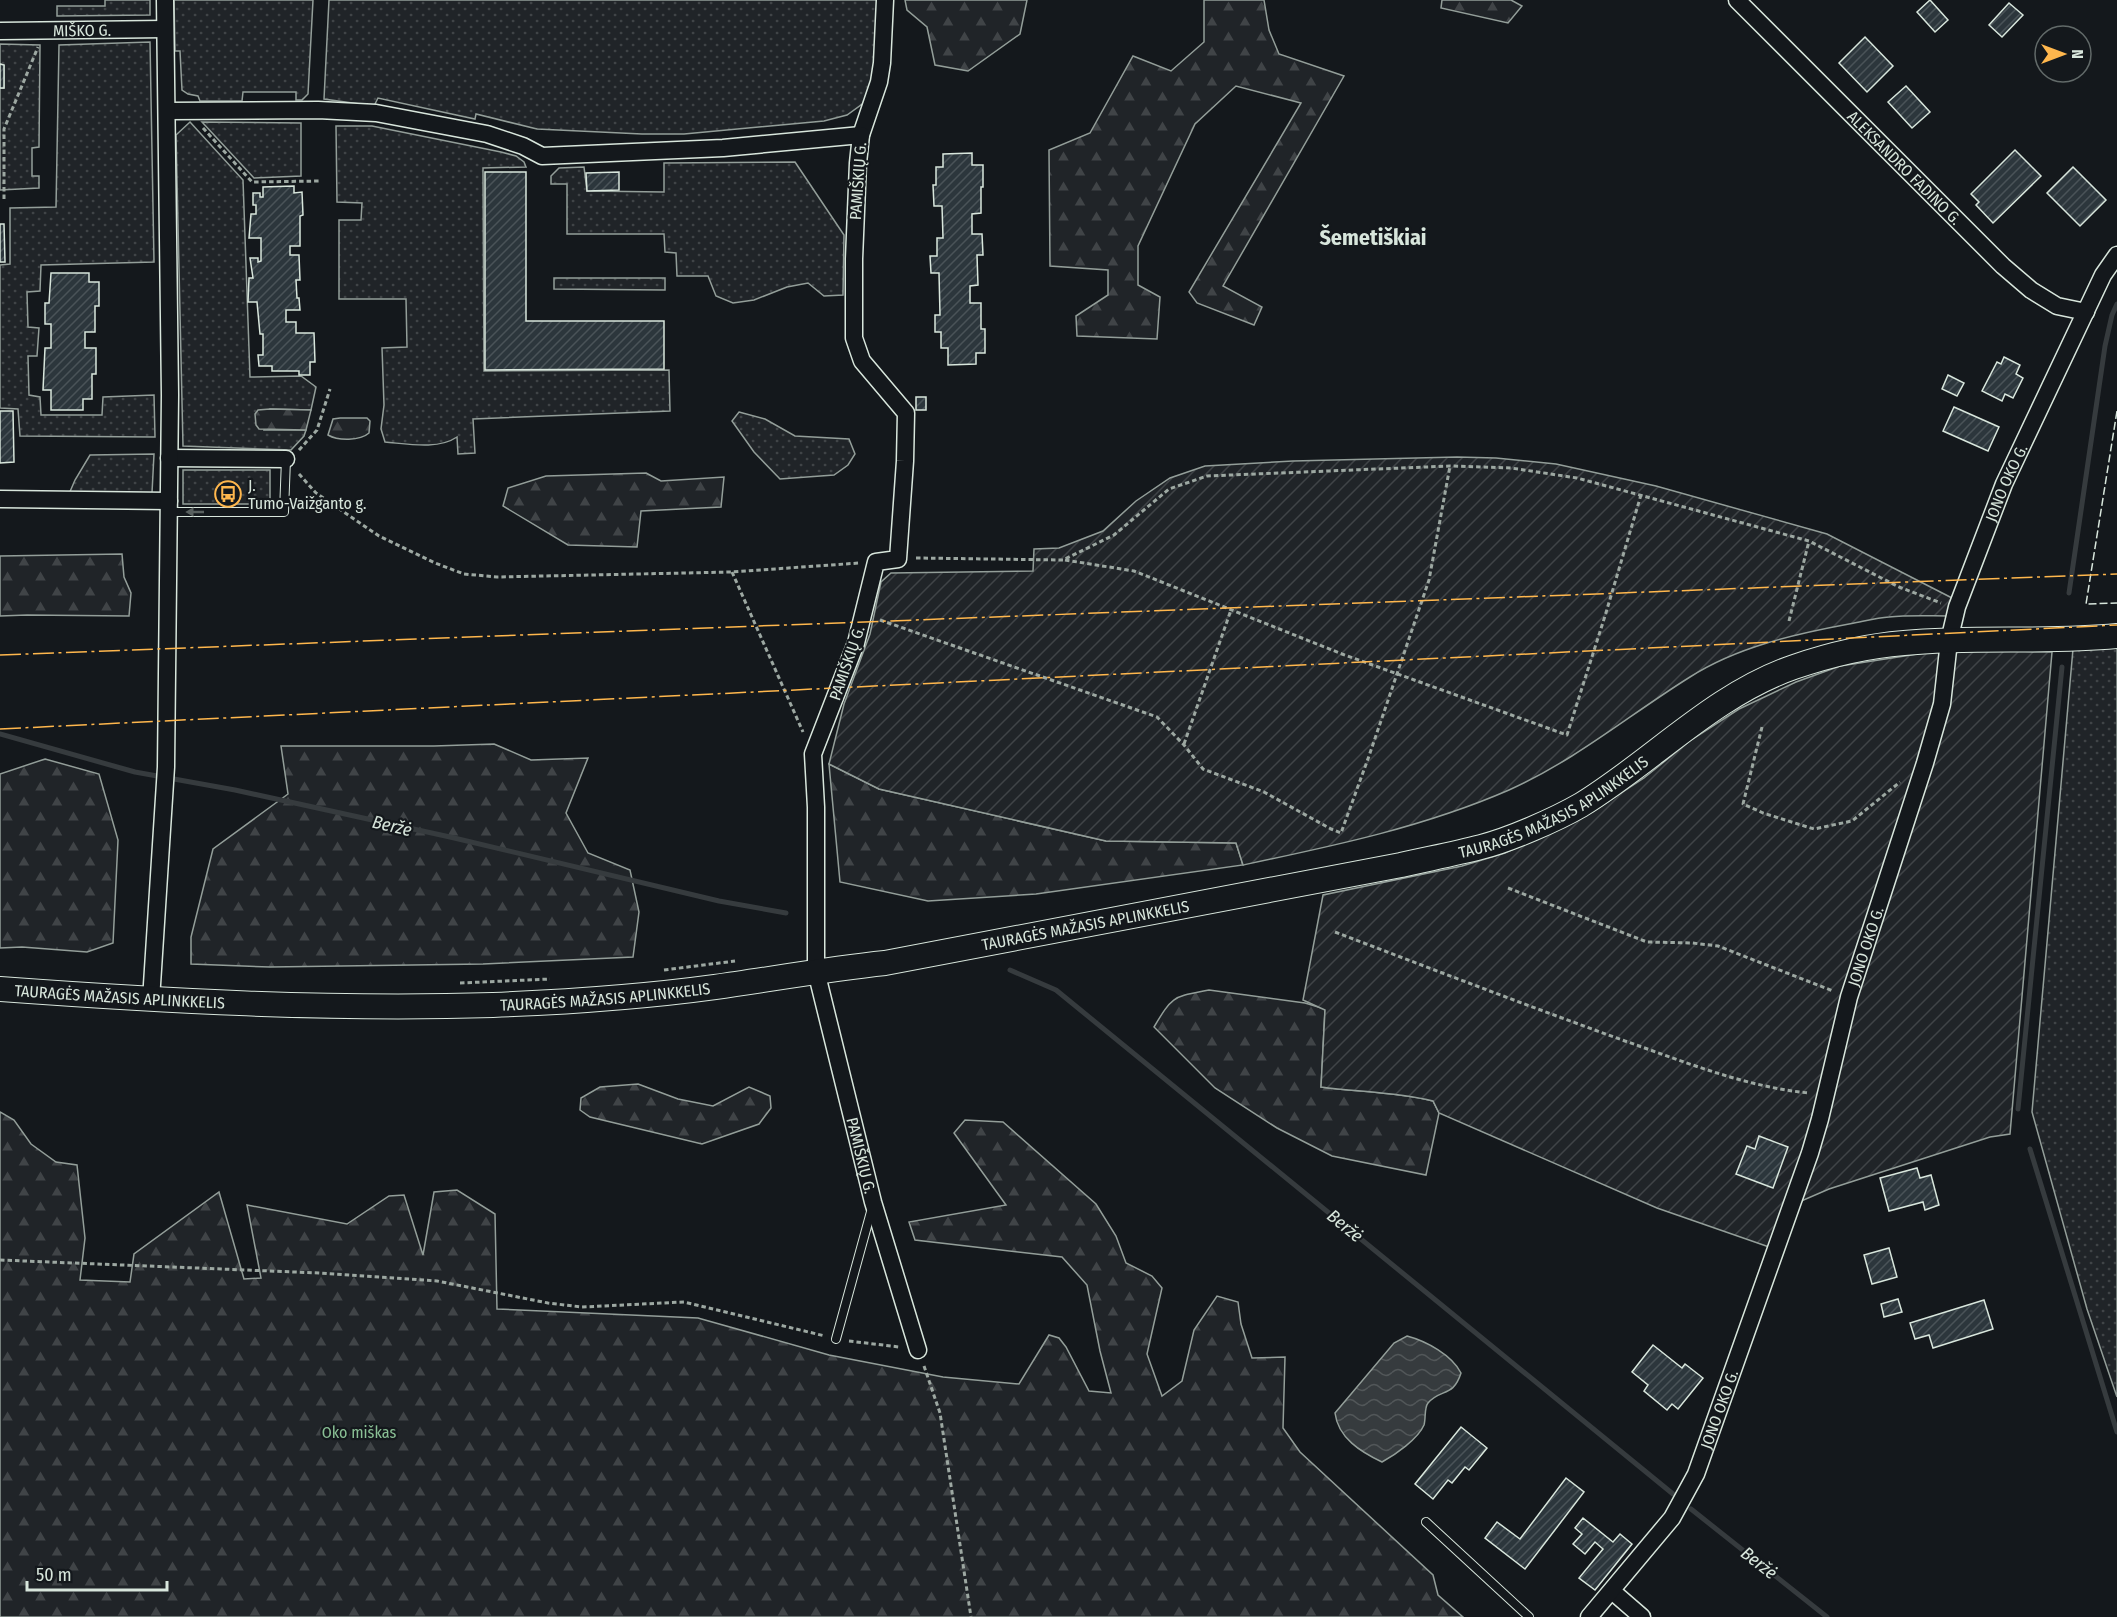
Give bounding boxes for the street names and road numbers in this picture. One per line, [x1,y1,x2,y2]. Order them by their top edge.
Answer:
street label: MIŠKO G. [53,20,111,40]
street label: ALEKSANDRO FADINO G. [1844,107,1966,229]
street label: PAMIŠKIŲ G. [845,142,870,220]
street label: JONO OKO G. [1981,441,2031,524]
street label: PAMIŠKIŲ G. [824,623,869,703]
street label: TAURAGĖS MAŽASIS APLINKKELIS [1457,752,1652,862]
street label: TAURAGĖS MAŽASIS APLINKKELIS [980,896,1191,954]
street label: JONO OKO G. [1844,904,1887,989]
street label: TAURAGĖS MAŽASIS APLINKKELIS [500,978,711,1014]
street label: TAURAGĖS MAŽASIS APLINKKELIS [14,981,225,1012]
street label: PAMIŠKIŲ G. [843,1115,880,1196]
street label: JONO OKO G. [1696,1367,1742,1451]

